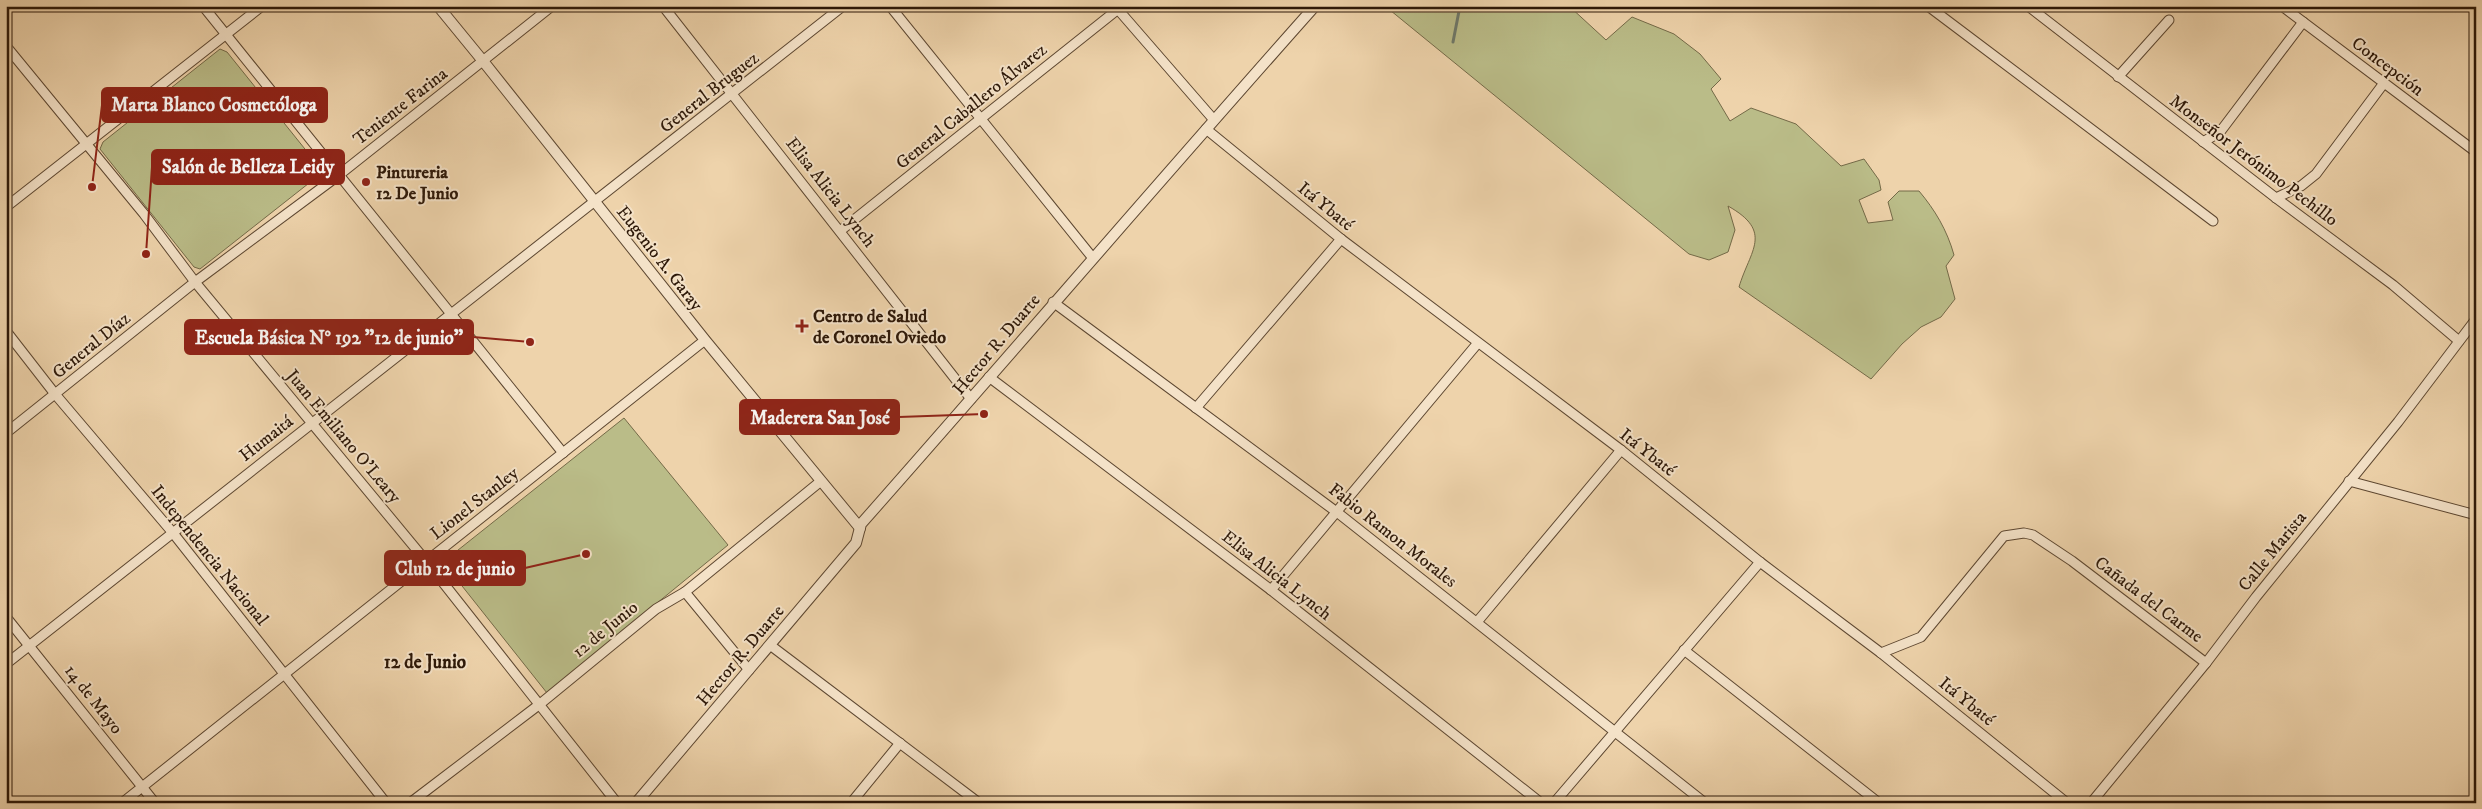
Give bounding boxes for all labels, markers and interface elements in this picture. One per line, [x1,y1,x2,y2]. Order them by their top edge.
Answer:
street label: Concepción [2347,32,2428,101]
street label: General Caballero Álvarez [891,38,1052,174]
street label: General Bruguez [656,47,764,138]
street label: Teniente Farina [349,63,452,150]
callout: Marta Blanco Cosmetóloga [102,88,327,122]
street label: Monseñor Jerónimo Pechillo [2165,90,2342,231]
text: Marta Blanco Cosmetóloga [111,94,318,117]
street label: Elisa Alicia Lynch [780,133,880,252]
callout: Salón de Belleza Leidy [152,150,344,184]
text: Salón de Belleza Leidy [162,156,335,179]
place label: Pintureria 12 De Junio [376,162,459,205]
marker: Pintureria 12 De Junio [360,176,372,188]
street label: Itá Ybaté [1293,178,1358,236]
street label: Eugenio A. Garay [611,202,707,316]
street label: Hector R. Duarte [948,290,1045,400]
place label: Centro de Salud de Coronel Oviedo [813,306,946,349]
street label: General Díaz [48,308,135,384]
marker: Centro de Salud de Coronel Oviedo [795,319,809,333]
callout: Escuela Básica N° 192 "12 de junio" [185,320,473,354]
text: Escuela Básica N° 192 "12 de junio" [195,327,464,351]
street label: Juan Emiliano O'Leary [280,364,406,508]
callout: Maderera San José [740,400,899,434]
text: Maderera San José [750,407,891,430]
street label: Humaitá [235,411,298,467]
street label: Itá Ybaté [1615,424,1680,482]
street label: Lionel Stanley [426,462,524,545]
street label: Fabio Ramon Morales [1324,479,1461,593]
street label: Independencia Nacional [146,481,273,631]
street label: Calle Marista [2234,507,2312,596]
street label: Elisa Alicia Lynch [1217,526,1336,626]
callout: Club 12 de junio [385,551,525,585]
street label: Cañada del Carme [2090,552,2207,648]
text: Club 12 de junio [395,558,515,582]
street label: 12 de Junio [568,597,643,663]
street label: Hector R. Duarte [692,601,789,711]
district label: 12 de Junio [384,651,466,674]
street label: 14 de Mayo [59,660,127,739]
street label: Itá Ybaté [1934,673,1999,731]

